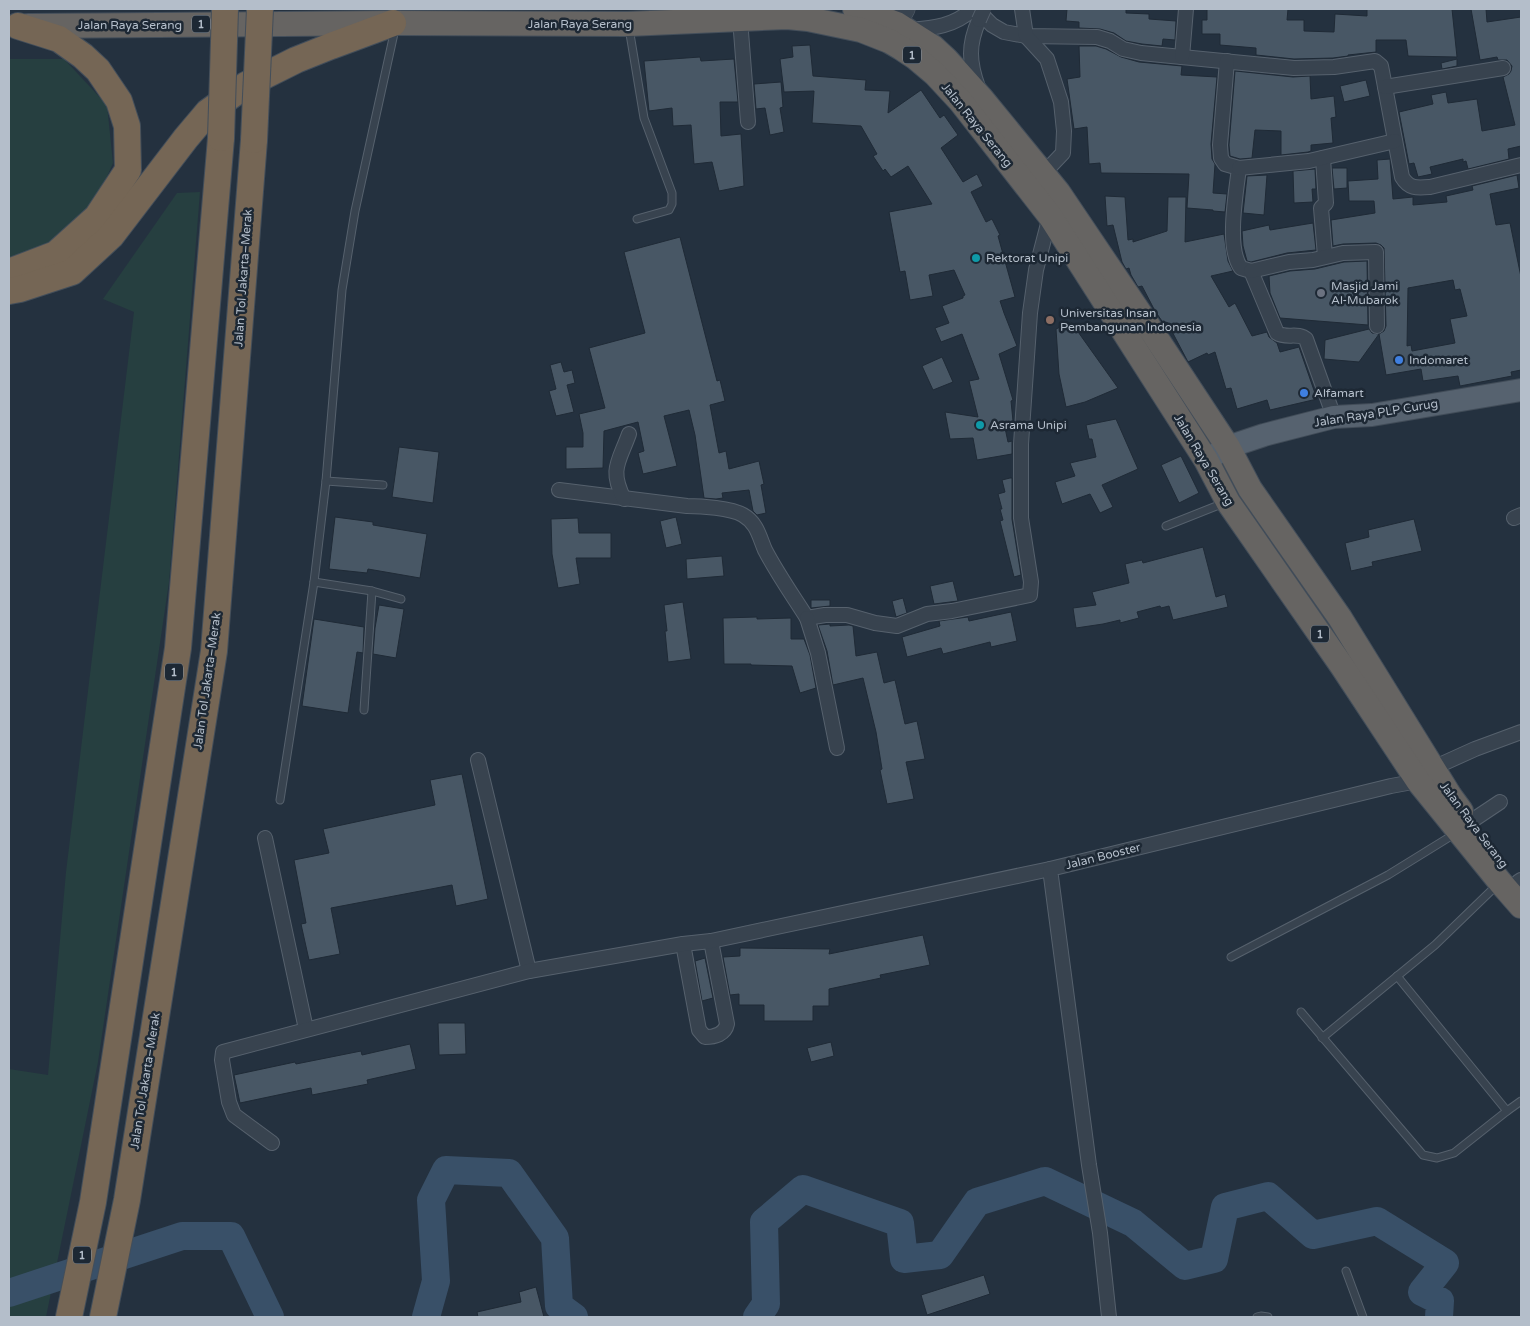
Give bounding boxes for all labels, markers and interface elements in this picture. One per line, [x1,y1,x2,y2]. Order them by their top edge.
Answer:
road number: 1 [192,15,210,32]
street label: Jalan Raya Serang [528,17,632,31]
street label: Jalan Raya Serang [78,18,182,32]
road number: 1 [903,46,921,64]
street label: Jalan Raya Serang [939,80,1015,170]
street label: Jalan Tol Jakarta–Merak [231,208,255,347]
place label: Rektorat Unipi [986,251,1068,265]
marker: Rektorat Unipi [970,252,982,264]
place label: Masjid Jami Al-Mubarok [1331,279,1399,307]
marker: Masjid Jami Al-Mubarok [1315,287,1327,299]
place label: Universitas Insan Pembangunan Indonesia [1060,306,1202,334]
marker: Universitas Insan Pembangunan Indonesia [1044,314,1056,326]
place label: Indomaret [1409,353,1468,367]
marker: Indomaret [1393,354,1405,366]
place label: Alfamart [1314,386,1364,400]
marker: Alfamart [1298,387,1310,399]
street label: Jalan Raya PLP Curug [1313,396,1439,430]
street label: Jalan Raya Serang [1171,412,1237,508]
place label: Asrama Unipi [990,418,1067,432]
marker: Asrama Unipi [974,419,986,431]
street label: Jalan Tol Jakarta–Merak [190,611,224,750]
road number: 1 [1311,626,1329,642]
road number: 1 [165,664,183,680]
street label: Jalan Raya Serang [1437,779,1511,871]
street label: Jalan Booster [1064,840,1142,872]
street label: Jalan Tol Jakarta–Merak [127,1011,163,1150]
road number: 1 [73,1246,91,1264]

